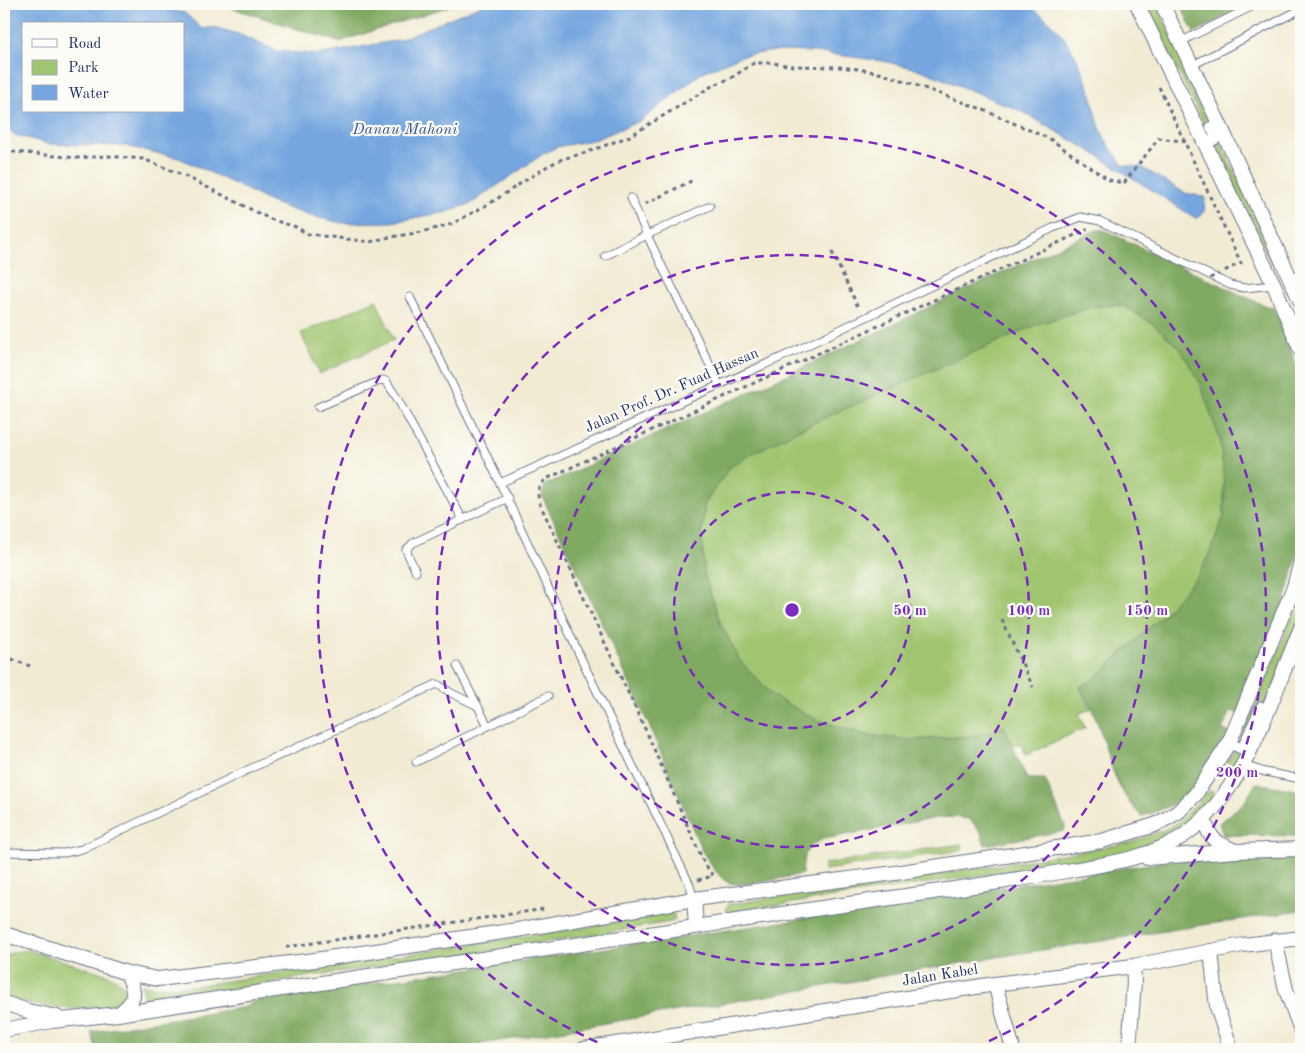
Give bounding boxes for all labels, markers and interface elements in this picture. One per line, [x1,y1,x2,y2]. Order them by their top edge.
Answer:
legend [22,22,185,112]
text: Road [68,37,102,52]
text: Park [68,61,99,76]
text: Water [68,87,109,102]
water label: Danau Mahoni [352,122,458,138]
street label: Jalan Prof. Dr. Fuad Hassan [583,346,761,436]
centre of rings [783,601,801,619]
text: 50 m [893,604,927,619]
text: 100 m [1008,604,1050,619]
text: 150 m [1126,604,1168,619]
text: 200 m [1216,766,1258,781]
street label: Jalan Kabel [901,963,979,989]

